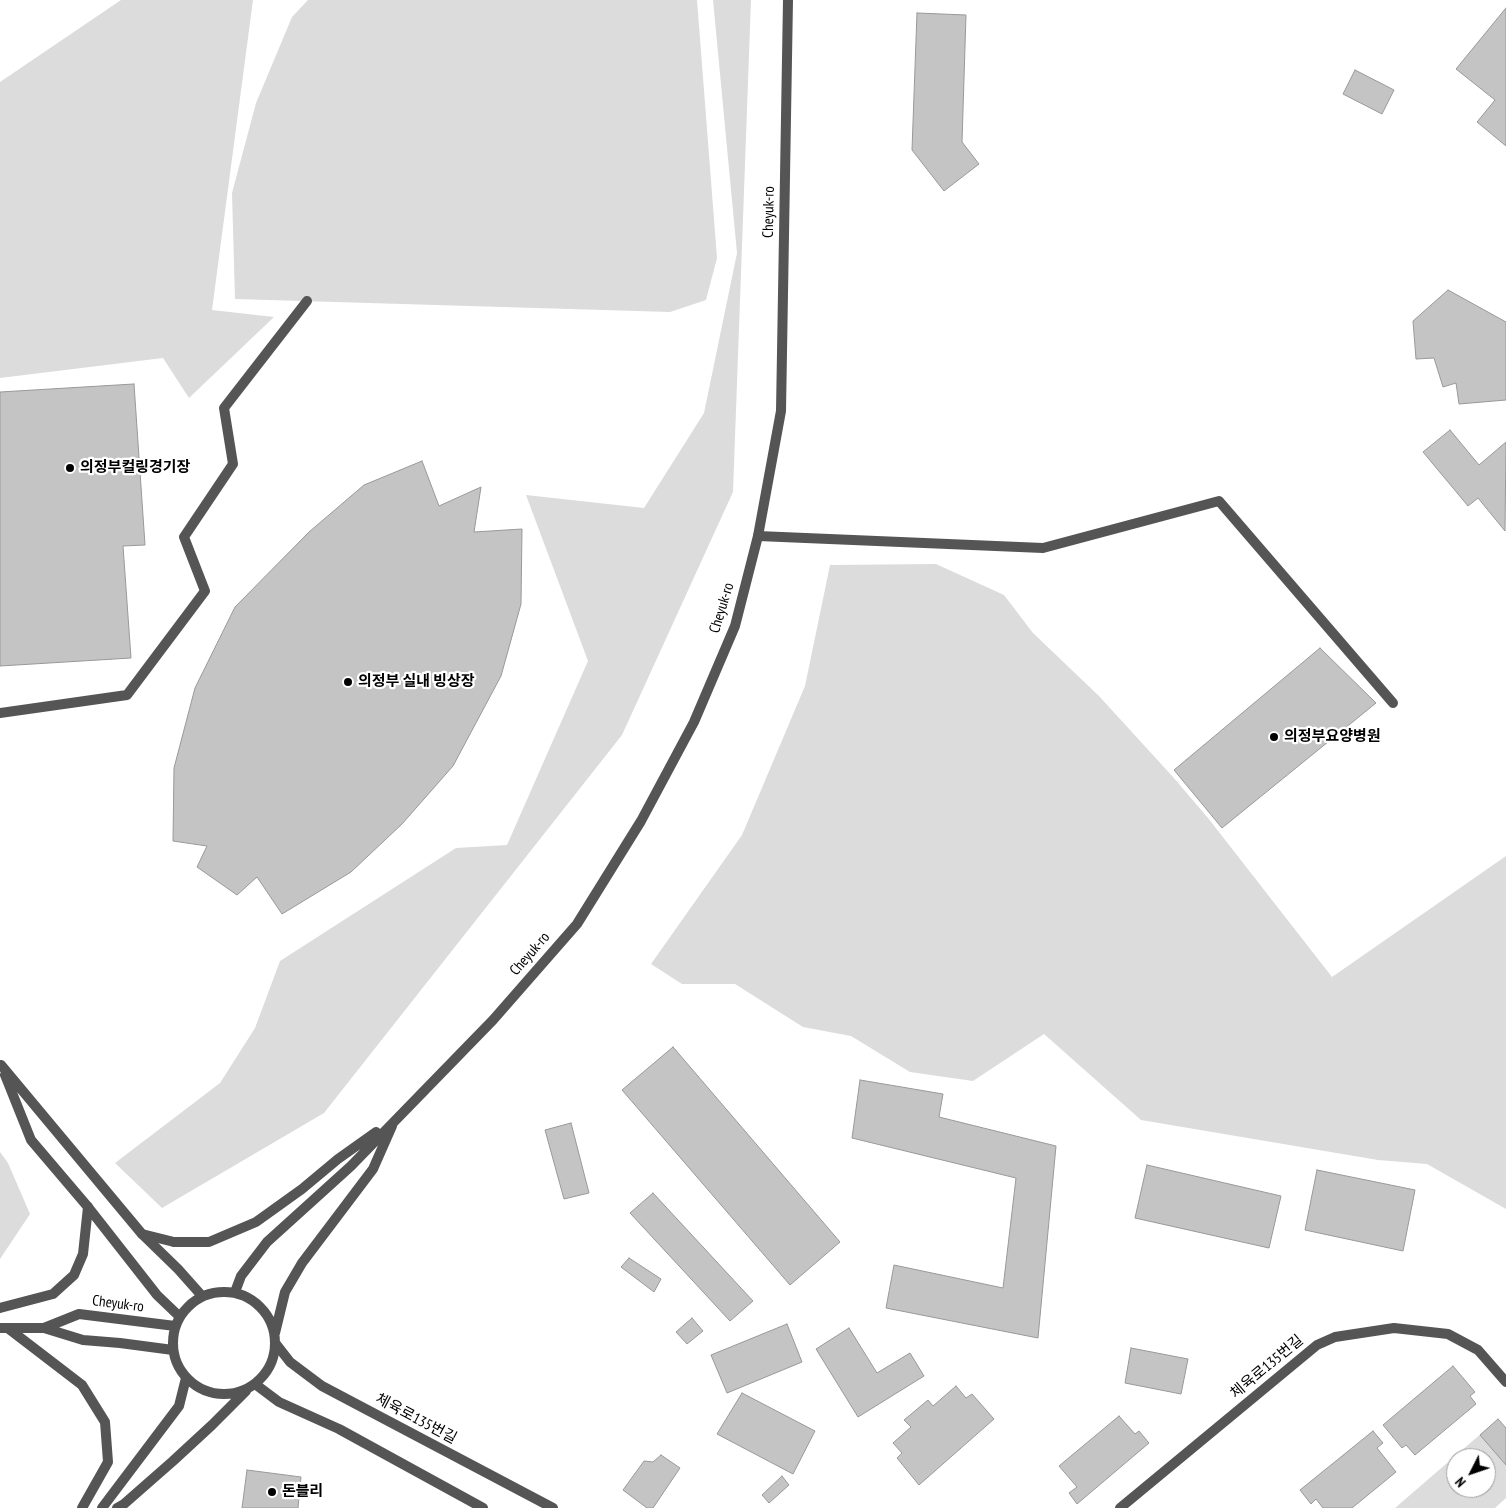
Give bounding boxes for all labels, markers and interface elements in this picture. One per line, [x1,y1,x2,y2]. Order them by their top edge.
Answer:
street label: Cheyuk-ro [760,186,778,238]
place label: 의정부컬링경기장 [80,459,190,477]
marker: 의정부컬링경기장 [64,462,76,474]
street label: Cheyuk-ro [706,581,738,635]
place label: 의정부 실내 빙상장 [358,673,475,691]
marker: 의정부 실내 빙상장 [342,676,354,688]
place label: 의정부요양병원 [1284,728,1381,746]
marker: 의정부요양병원 [1268,731,1280,743]
street label: Cheyuk-ro [506,929,554,979]
street label: Cheyuk-ro [91,1292,145,1316]
street label: 체육로135번길 [1227,1331,1307,1403]
street label: 체육로135번길 [372,1390,460,1448]
north arrow [1446,1448,1496,1498]
text: N [1451,1473,1470,1491]
place label: 돈블리 [282,1483,323,1501]
marker: 돈블리 [266,1486,278,1498]

